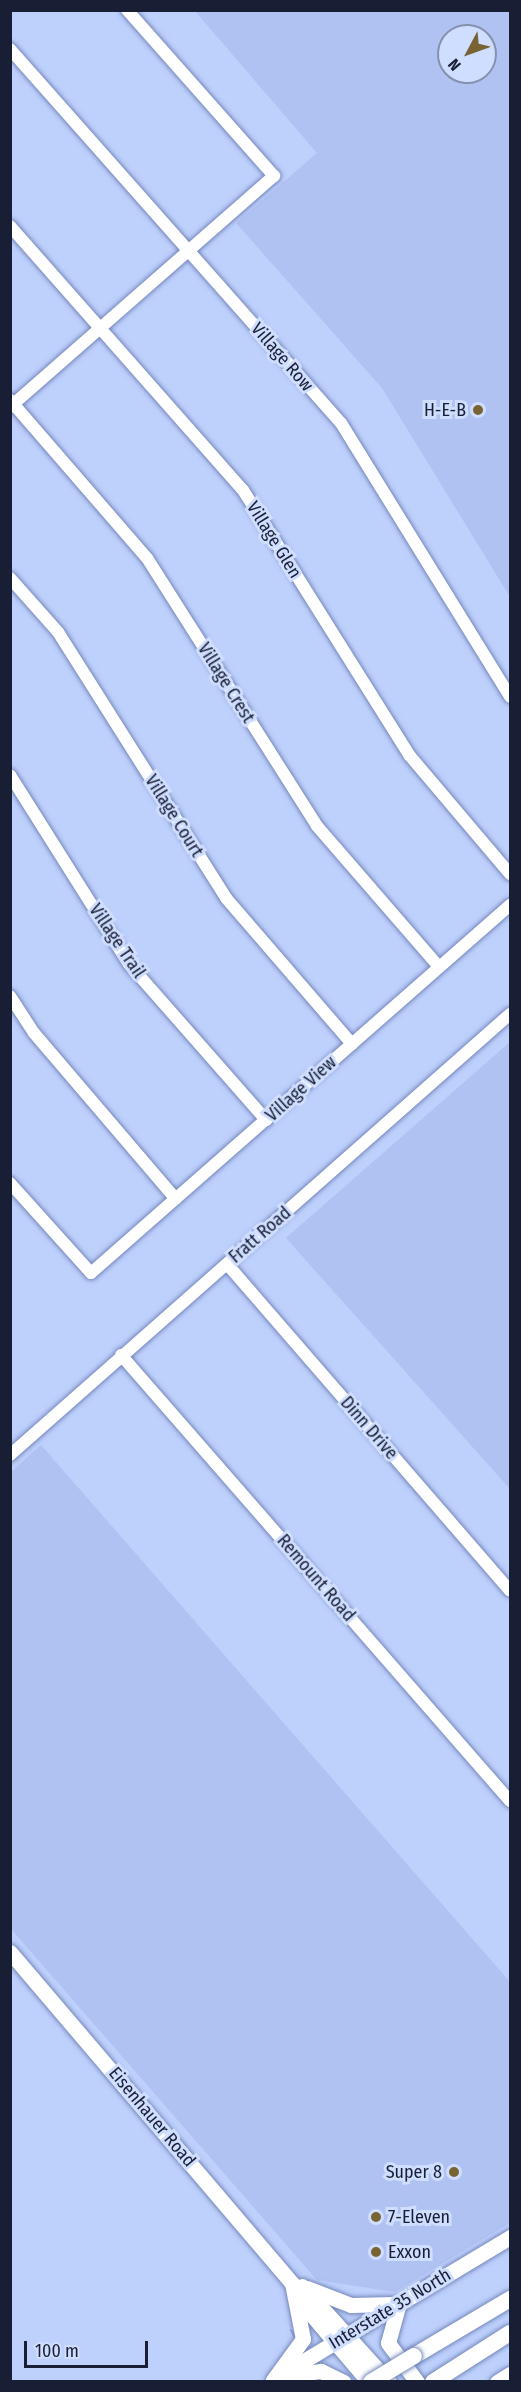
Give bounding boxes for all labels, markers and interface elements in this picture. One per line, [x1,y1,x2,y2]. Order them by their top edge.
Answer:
north arrow [437,24,497,84]
text: N [444,55,465,75]
street label: Village Row [246,318,318,396]
place label: H-E-B [424,399,466,421]
marker: H-E-B [471,403,485,417]
street label: Village Glen [242,498,306,582]
street label: Village Crest [193,639,259,727]
street label: Village Court [140,771,208,861]
street label: Village Trail [84,900,150,982]
street label: Village View [261,1052,341,1126]
street label: Fratt Road [225,1202,295,1268]
street label: Dinn Drive [336,1392,402,1464]
street label: Remount Road [272,1530,360,1626]
street label: Eisenhauer Road [104,2063,200,2171]
place label: Super 8 [386,2161,442,2183]
marker: Super 8 [447,2165,461,2179]
place label: 7-Eleven [388,2206,450,2228]
marker: 7-Eleven [369,2210,383,2224]
place label: Exxon [388,2241,431,2263]
marker: Exxon [369,2245,383,2259]
street label: Interstate 35 North [325,2264,455,2354]
scale bar [27,2329,152,2367]
text: 100 m [35,2340,79,2362]

